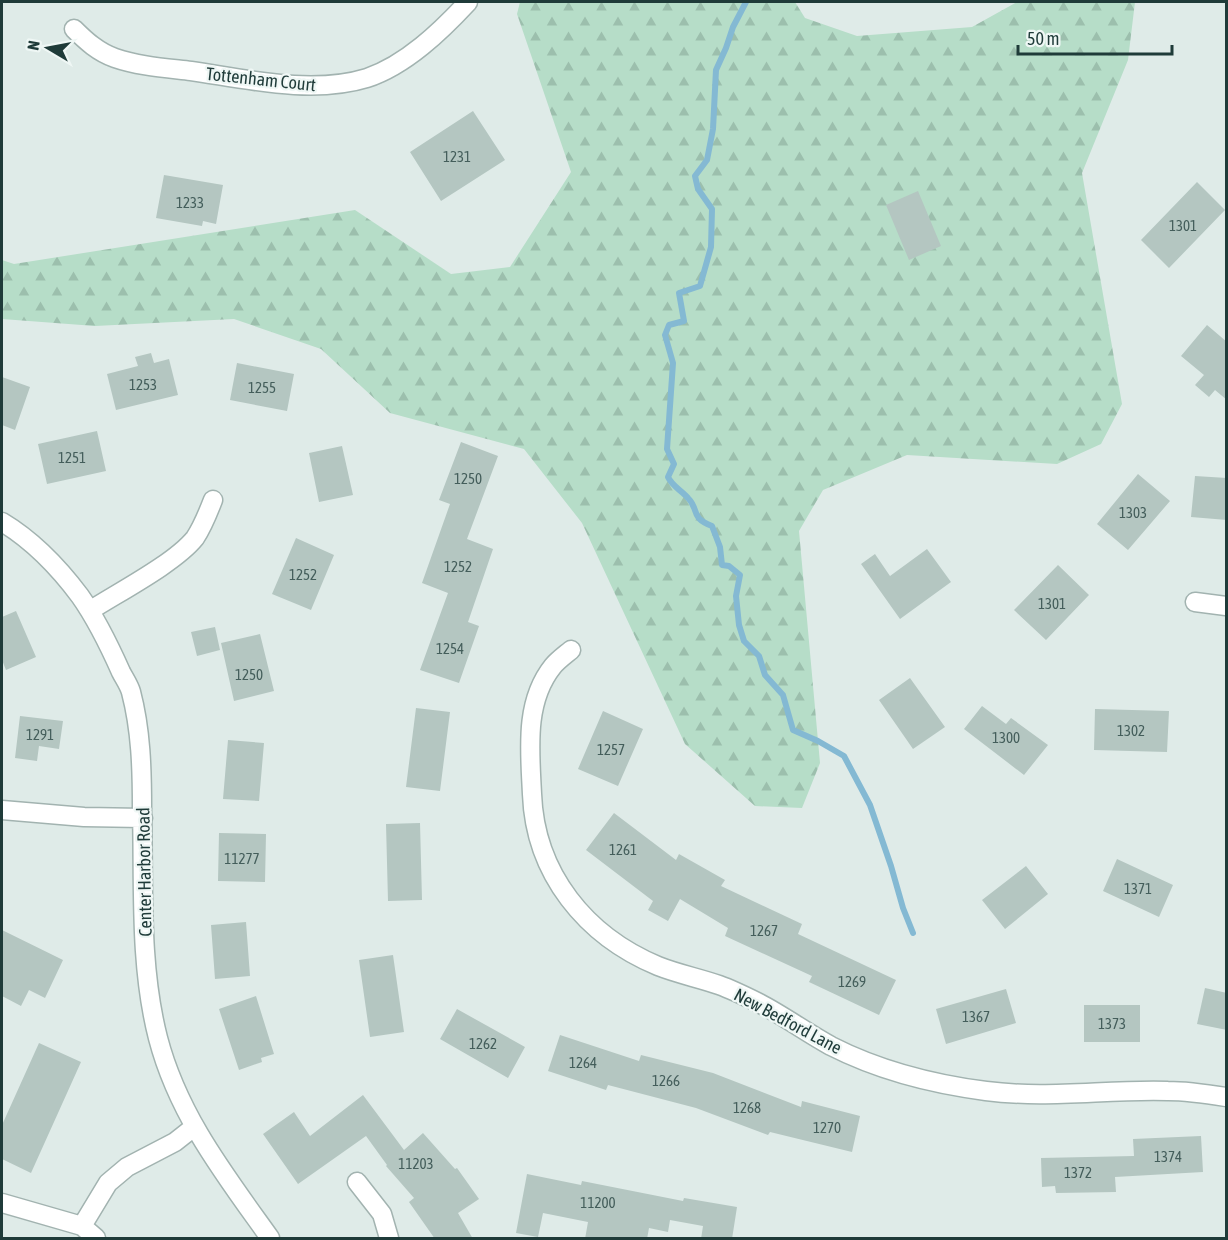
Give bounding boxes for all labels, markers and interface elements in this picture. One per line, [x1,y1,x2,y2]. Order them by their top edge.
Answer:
north arrow [18,18,78,78]
scale bar [1018,18,1172,56]
text: 50 m [1027,28,1059,49]
text: N [24,39,43,52]
street label: Tottenham Court [205,63,317,95]
house number: 1231 [443,148,471,165]
house number: 1233 [176,194,204,211]
house number: 1301 [1169,217,1197,234]
house number: 1253 [129,376,157,393]
house number: 1255 [248,379,276,396]
house number: 1251 [58,449,86,466]
house number: 1250 [454,470,482,487]
house number: 1303 [1119,504,1147,521]
house number: 1252 [444,558,472,575]
house number: 1252 [289,566,317,583]
house number: 1301 [1038,595,1066,612]
house number: 1254 [436,640,464,657]
house number: 1250 [235,666,263,683]
house number: 1302 [1117,722,1145,739]
house number: 1291 [26,726,54,743]
house number: 1300 [992,729,1020,746]
house number: 1257 [597,741,625,758]
street label: Center Harbor Road [132,807,156,937]
house number: 1261 [609,841,637,858]
house number: 11277 [224,850,260,867]
house number: 1371 [1124,880,1152,897]
house number: 1267 [750,922,778,939]
house number: 1269 [838,973,866,990]
street label: New Bedford Lane [731,984,845,1058]
house number: 1367 [962,1008,990,1025]
house number: 1373 [1098,1015,1126,1032]
house number: 1262 [469,1035,497,1052]
house number: 1264 [569,1054,597,1071]
house number: 1266 [652,1072,680,1089]
house number: 1268 [733,1099,761,1116]
house number: 1270 [813,1119,841,1136]
house number: 1374 [1154,1148,1182,1165]
house number: 11203 [398,1155,434,1172]
house number: 1372 [1064,1164,1092,1181]
house number: 11200 [580,1194,616,1211]

